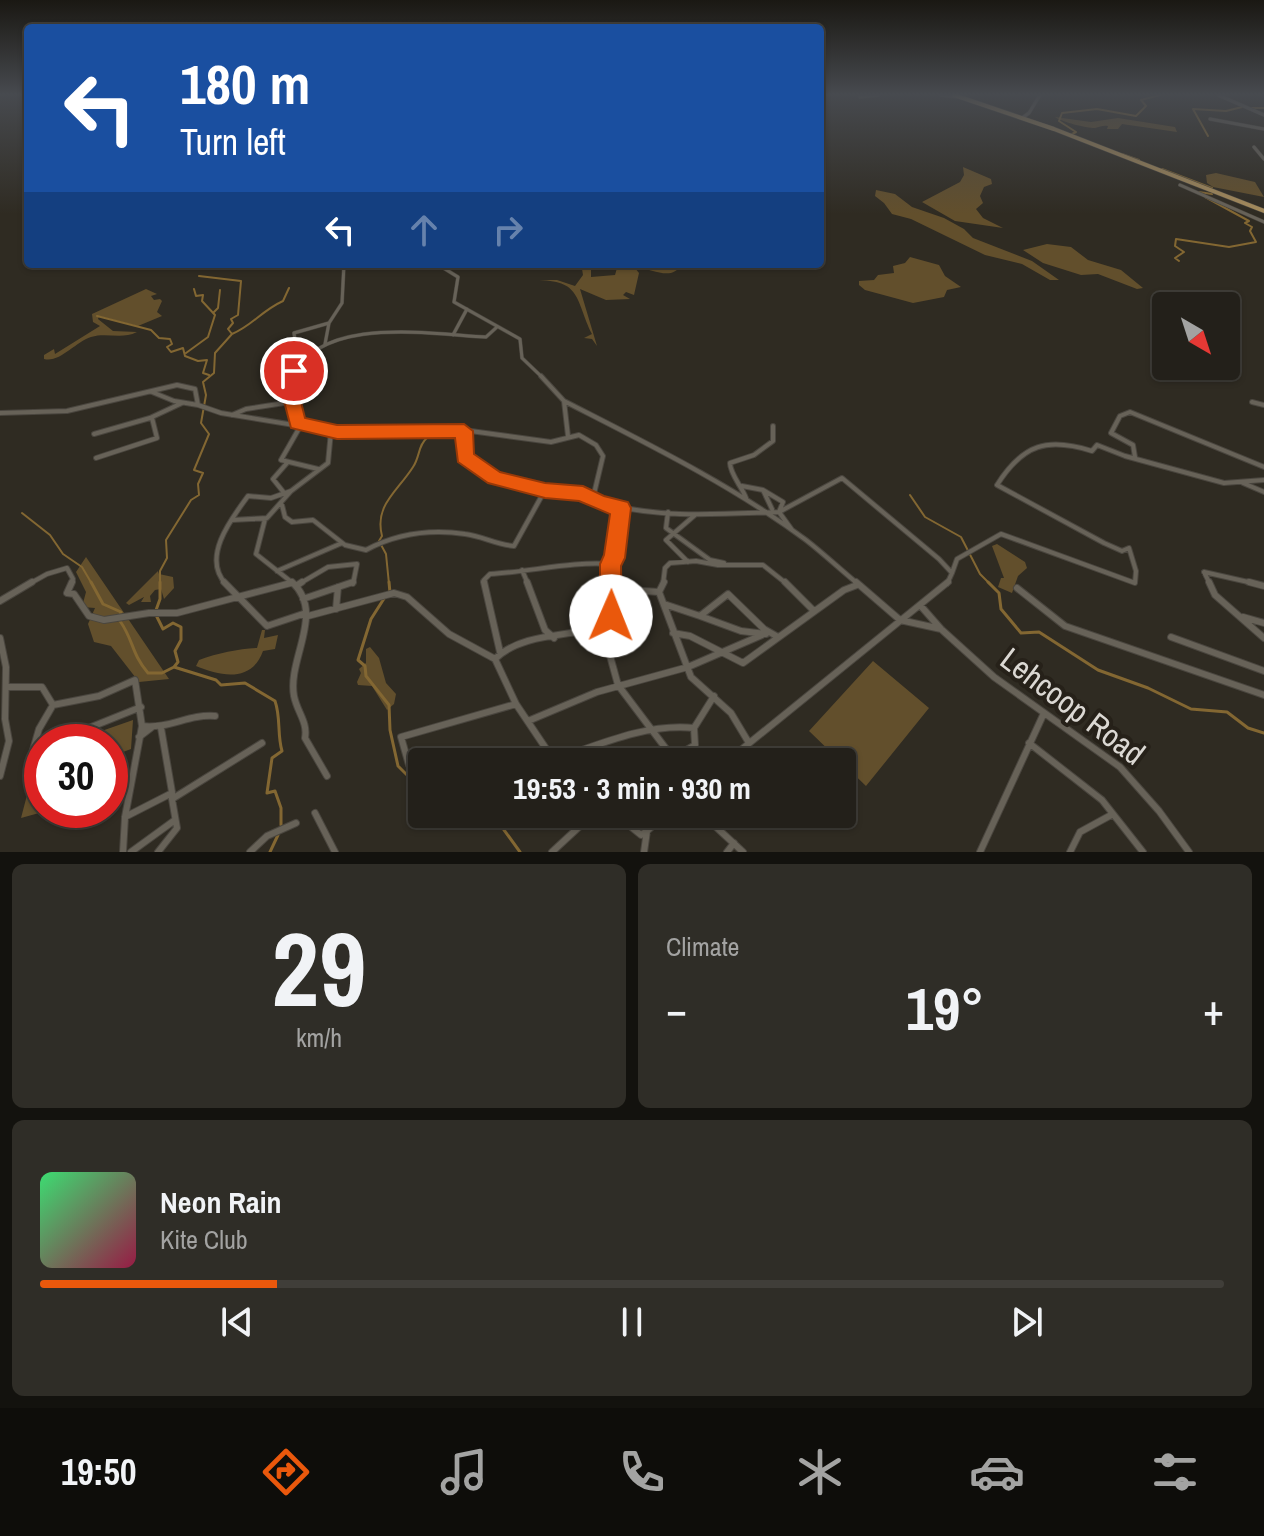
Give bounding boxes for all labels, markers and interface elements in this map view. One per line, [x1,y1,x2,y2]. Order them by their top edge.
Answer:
text: 180 m [180,46,310,121]
icon: left [48,56,152,160]
text: Turn left [180,118,286,166]
icon: left [318,208,362,252]
icon: ahead [402,208,446,252]
icon: right [486,208,530,252]
north arrow [1152,292,1240,380]
map controls [1152,292,1240,380]
pin [260,337,328,405]
icon: arrive [272,349,316,393]
position arrow [569,574,653,658]
street label: Lehcoop Road [992,637,1154,775]
speed limit sign: 30 [24,724,128,828]
text: 19:53 · 3 min · 930 m [513,768,751,808]
text: 29 [272,898,366,1038]
text: Climate [666,929,739,964]
text: 19° [906,968,984,1049]
text: − [666,979,687,1039]
text: + [1203,979,1224,1039]
text: km/h [296,1020,342,1055]
text: Neon Rain [160,1182,282,1222]
text: Kite Club [160,1222,248,1257]
icon: previous [215,1300,259,1344]
icon: pause [610,1300,654,1344]
icon: next [1005,1300,1049,1344]
icon: directions [258,1444,314,1500]
icon: music [436,1444,492,1500]
icon: phone [614,1444,670,1500]
icon: climate [792,1444,848,1500]
icon: car [969,1444,1025,1500]
icon: filters [1147,1444,1203,1500]
text: 19:50 [61,1448,136,1496]

